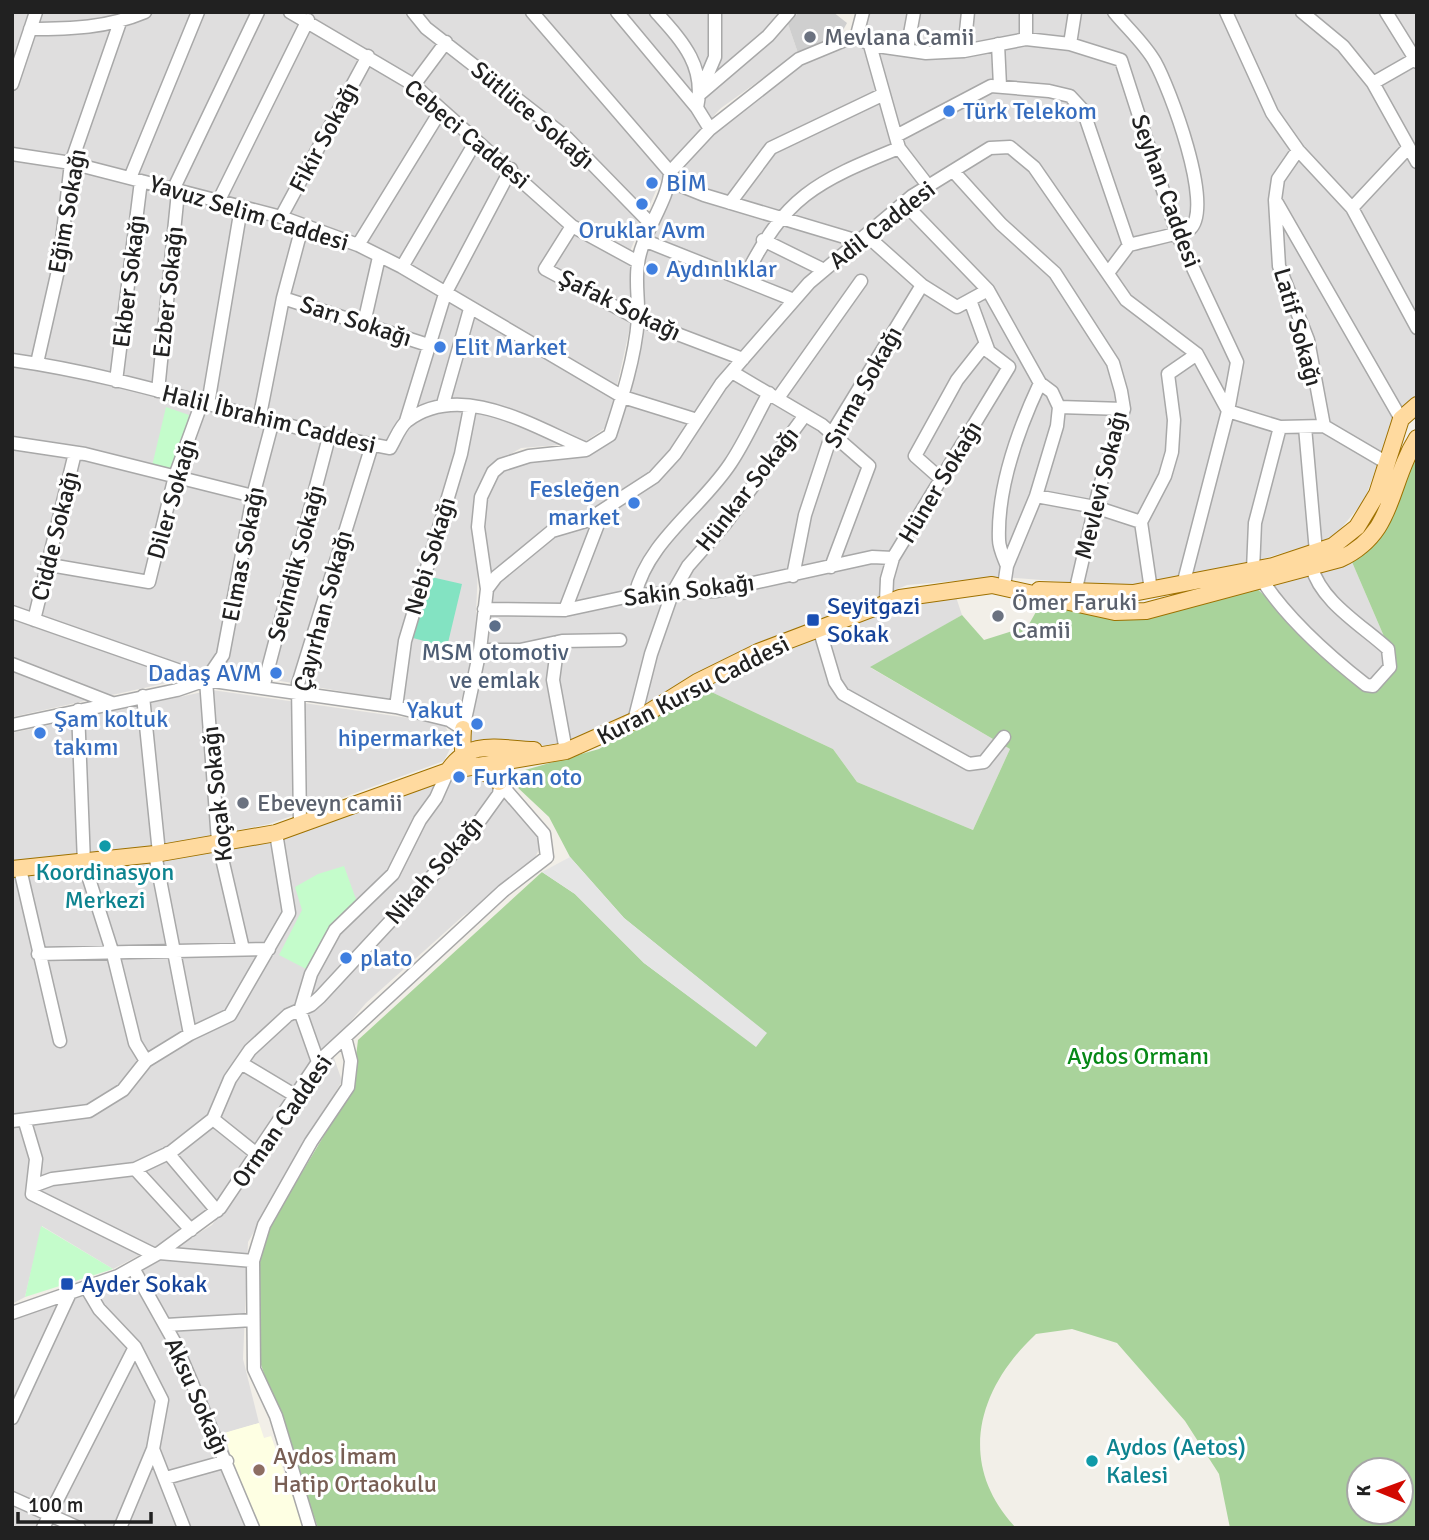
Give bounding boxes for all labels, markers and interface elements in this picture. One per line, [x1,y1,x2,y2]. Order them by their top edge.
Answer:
place label: Mevlana Camii [824,22,974,52]
marker: Mevlana Camii [802,29,818,45]
street label: Sütlüce Sokağı [465,55,601,175]
street label: Cebeci Caddesi [398,73,536,195]
street label: Fikir Sokağı [282,77,366,197]
place label: Türk Telekom [963,96,1097,126]
marker: Türk Telekom [941,103,957,119]
street label: Seyhan Caddesi [1124,110,1208,272]
street label: Eğim Sokağı [41,146,93,276]
street label: Yavuz Selim Caddesi [146,168,352,258]
place label: BİM [666,168,707,198]
street label: Adil Caddesi [823,174,941,276]
marker: BİM [644,175,660,191]
marker: Oruklar Avm [634,196,650,212]
street label: Ekber Sokağı [106,213,152,349]
place label: Oruklar Avm [578,215,706,245]
street label: Ezber Sokağı [146,225,190,359]
place label: Aydınlıklar [666,254,777,284]
marker: Aydınlıklar [644,261,660,277]
street label: Şafak Sokağı [554,263,686,347]
street label: Latif Sokağı [1267,264,1329,390]
street label: Sarı Sokağı [296,289,416,353]
street label: Sırma Sokağı [817,321,909,453]
place label: Elit Market [454,332,567,362]
marker: Elit Market [432,339,448,355]
street label: Halil İbrahim Caddesi [159,378,379,460]
street label: Mevlevi Sokağı [1068,408,1134,562]
street label: Hüner Sokağı [892,415,988,549]
street label: Hünkar Sokağı [689,421,805,557]
street label: Diler Sokağı [140,435,204,563]
street label: Cidde Sokağı [24,468,86,604]
place label: Fesleğen market [529,474,620,532]
street label: Sevindik Sokağı [261,481,331,645]
street label: Elmas Sokağı [215,484,271,624]
street label: Nebi Sokağı [398,493,462,619]
marker: Fesleğen market [626,495,642,511]
street label: Çayırhan Sokağı [287,527,359,695]
street label: Sakin Sokağı [622,567,756,613]
place label: Ömer Faruki Camii [1012,587,1137,645]
place label: Seyitgazi Sokak [827,591,920,649]
marker: Ömer Faruki Camii [990,608,1006,624]
marker: Seyitgazi Sokak [805,612,821,628]
marker: MSM otomotiv ve emlak [487,618,503,634]
street label: Kuran Kursu Caddesi [592,629,794,751]
place label: MSM otomotiv ve emlak [421,637,569,695]
place label: Dadaş AVM [148,658,262,688]
marker: Dadaş AVM [268,665,284,681]
place label: Yakut hipermarket [338,695,463,753]
place label: Şam koltuk takımı [54,704,168,762]
marker: Yakut hipermarket [469,716,485,732]
marker: Şam koltuk takımı [32,725,48,741]
street label: Koçak Sokağı [195,725,239,863]
place label: Furkan oto [473,762,582,792]
marker: Furkan oto [451,769,467,785]
place label: Ebeveyn camii [257,788,403,818]
marker: Ebeveyn camii [235,795,251,811]
street label: Nikah Sokağı [379,809,489,931]
marker: Koordinasyon Merkezi [97,838,113,854]
place label: Koordinasyon Merkezi [36,857,174,915]
place label: plato [360,943,412,973]
marker: plato [338,950,354,966]
park label: Aydos Ormanı [1067,1041,1209,1071]
street label: Orman Caddesi [225,1049,339,1193]
place label: Ayder Sokak [81,1269,207,1299]
marker: Ayder Sokak [59,1276,75,1292]
street label: Aksu Sokağı [158,1333,236,1459]
place label: Aydos (Aetos) Kalesi [1106,1432,1246,1490]
place label: Aydos İmam Hatip Ortaokulu [273,1441,437,1499]
marker: Aydos (Aetos) Kalesi [1084,1453,1100,1469]
north arrow [1345,1456,1415,1526]
marker: Aydos İmam Hatip Ortaokulu [251,1462,267,1478]
scale bar [18,1480,150,1524]
text: K [1352,1484,1376,1497]
text: 100 m [28,1492,83,1518]

